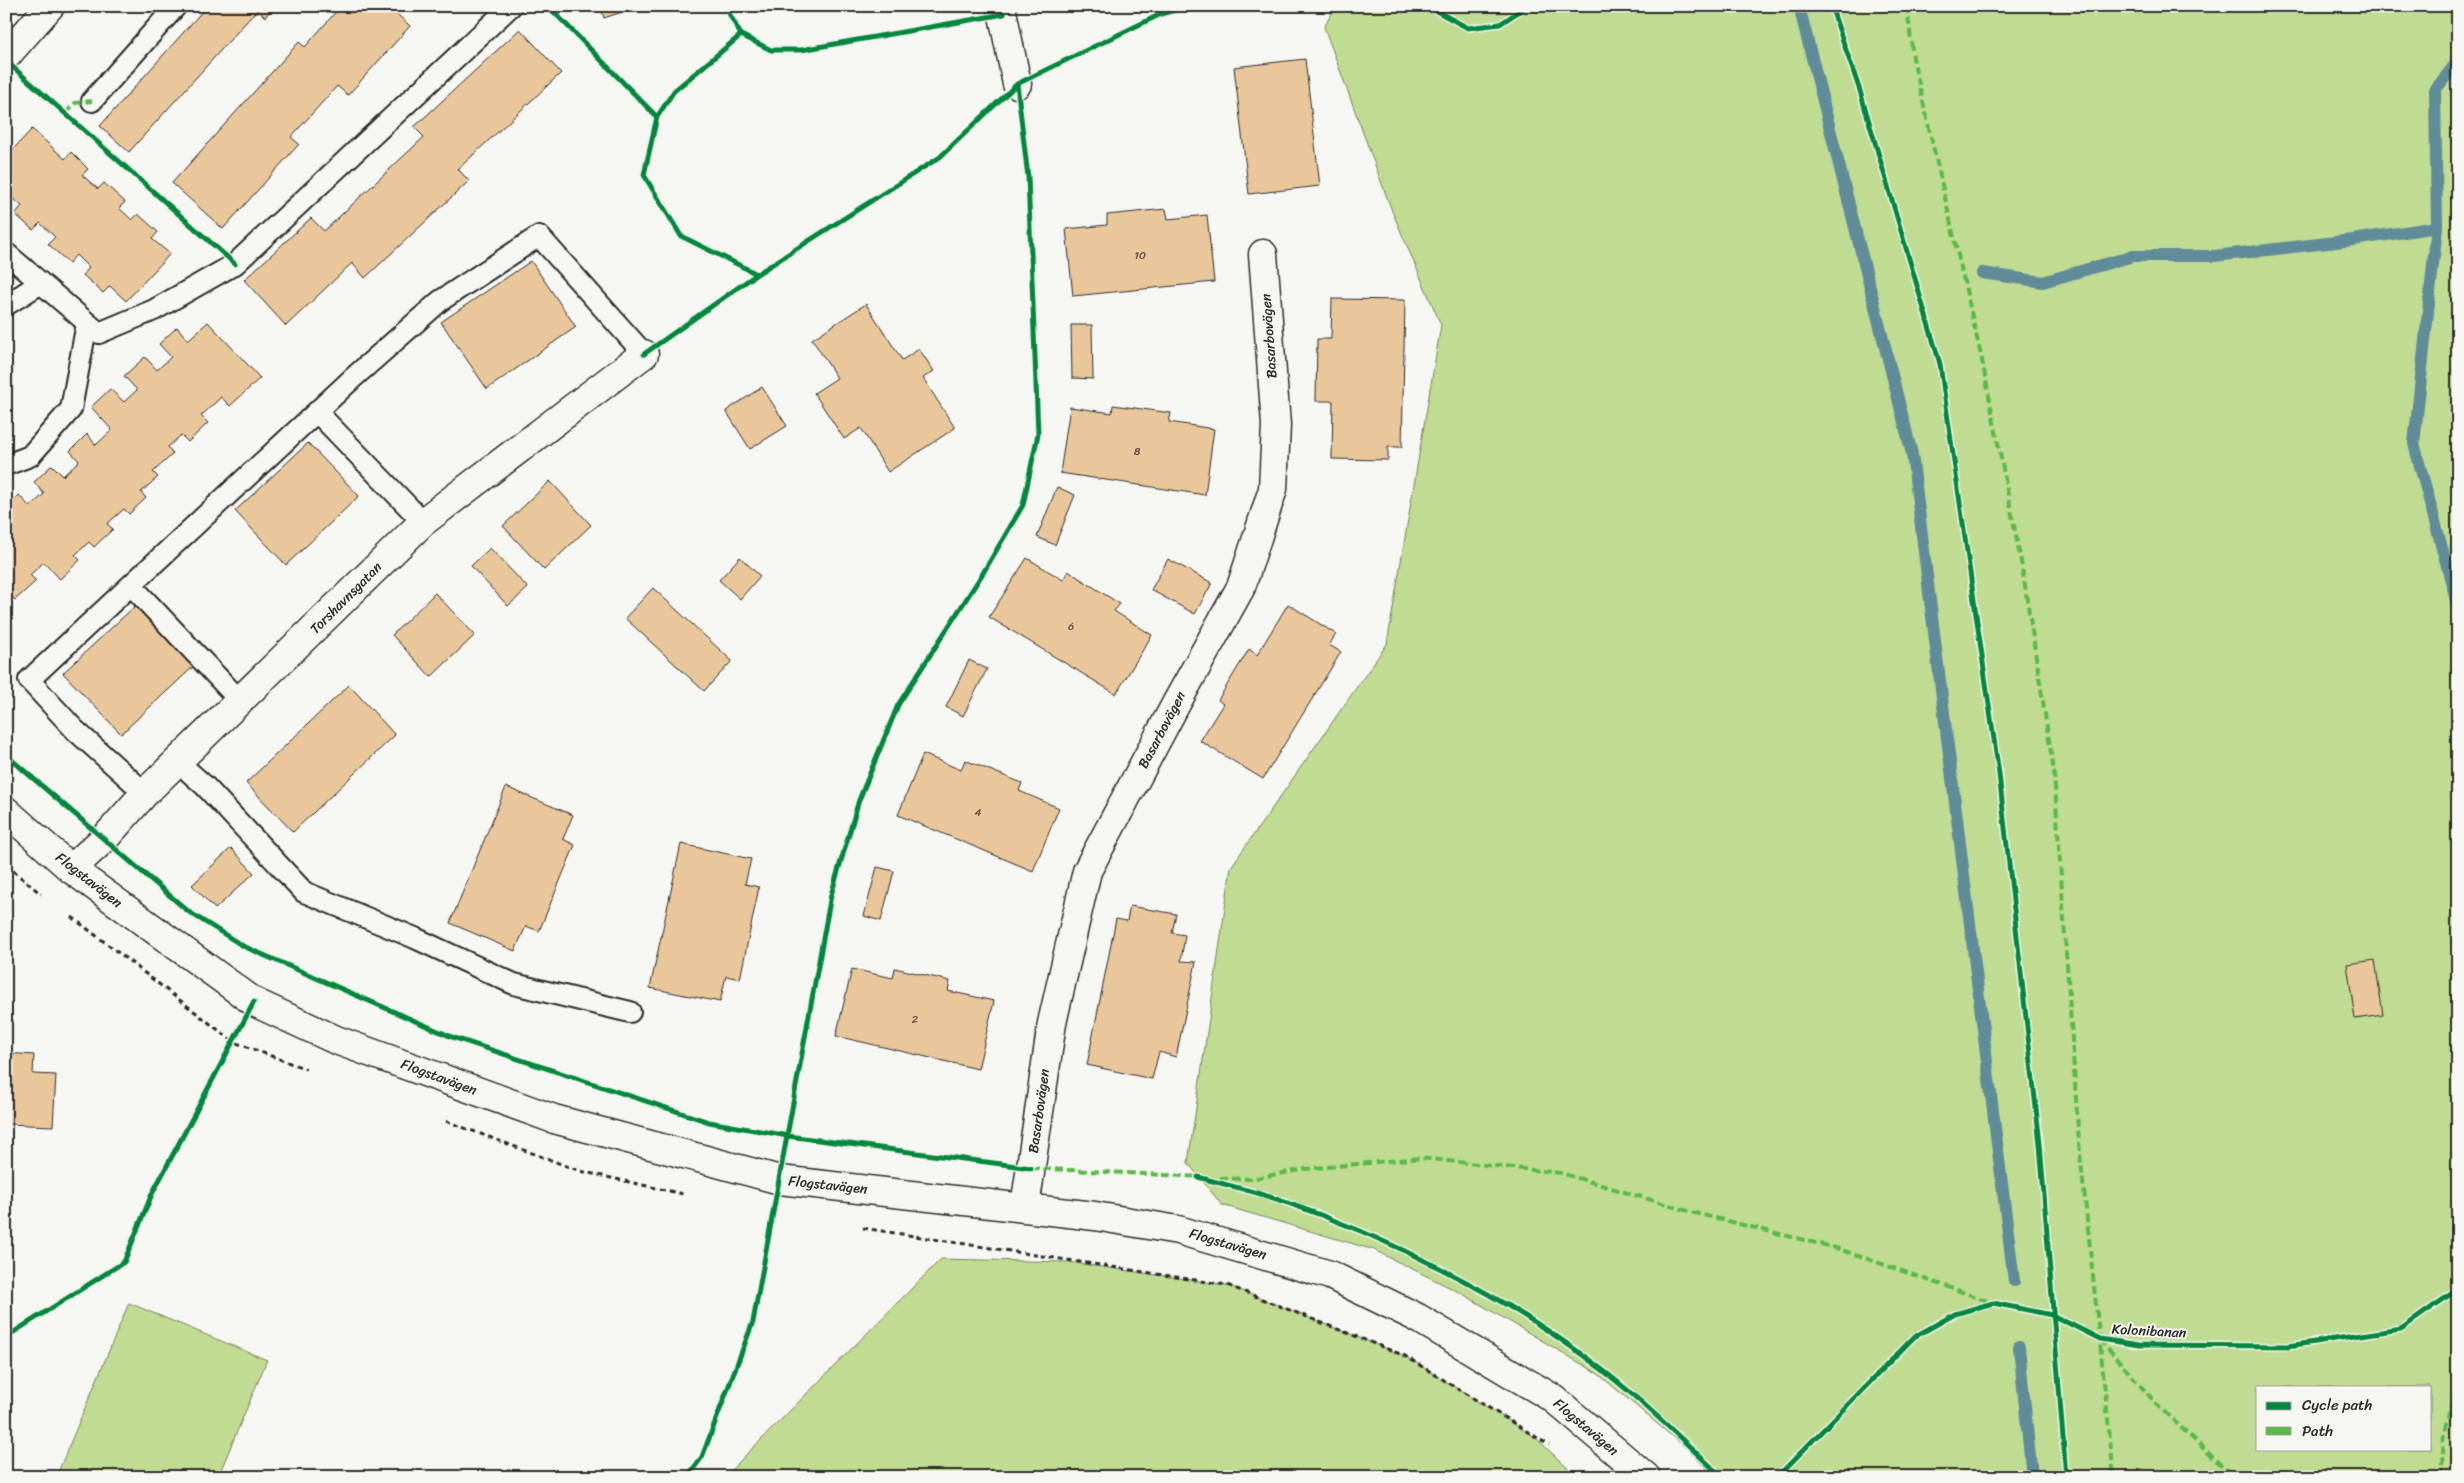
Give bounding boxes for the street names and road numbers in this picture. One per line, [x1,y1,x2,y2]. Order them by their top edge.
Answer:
street label: Basarbovägen [1254,292,1284,379]
street label: Torshavnsgatan [304,555,389,640]
street label: Basarbovägen [1131,686,1193,773]
street label: Flogstavägen [50,846,128,915]
street label: Flogstavägen [397,1052,481,1103]
street label: Basarbovägen [1021,1067,1057,1155]
street label: Flogstavägen [787,1168,869,1202]
street label: Flogstavägen [1186,1221,1270,1267]
street label: Kolonibanan [2111,1317,2187,1345]
street label: Flogstavägen [1547,1392,1625,1462]

